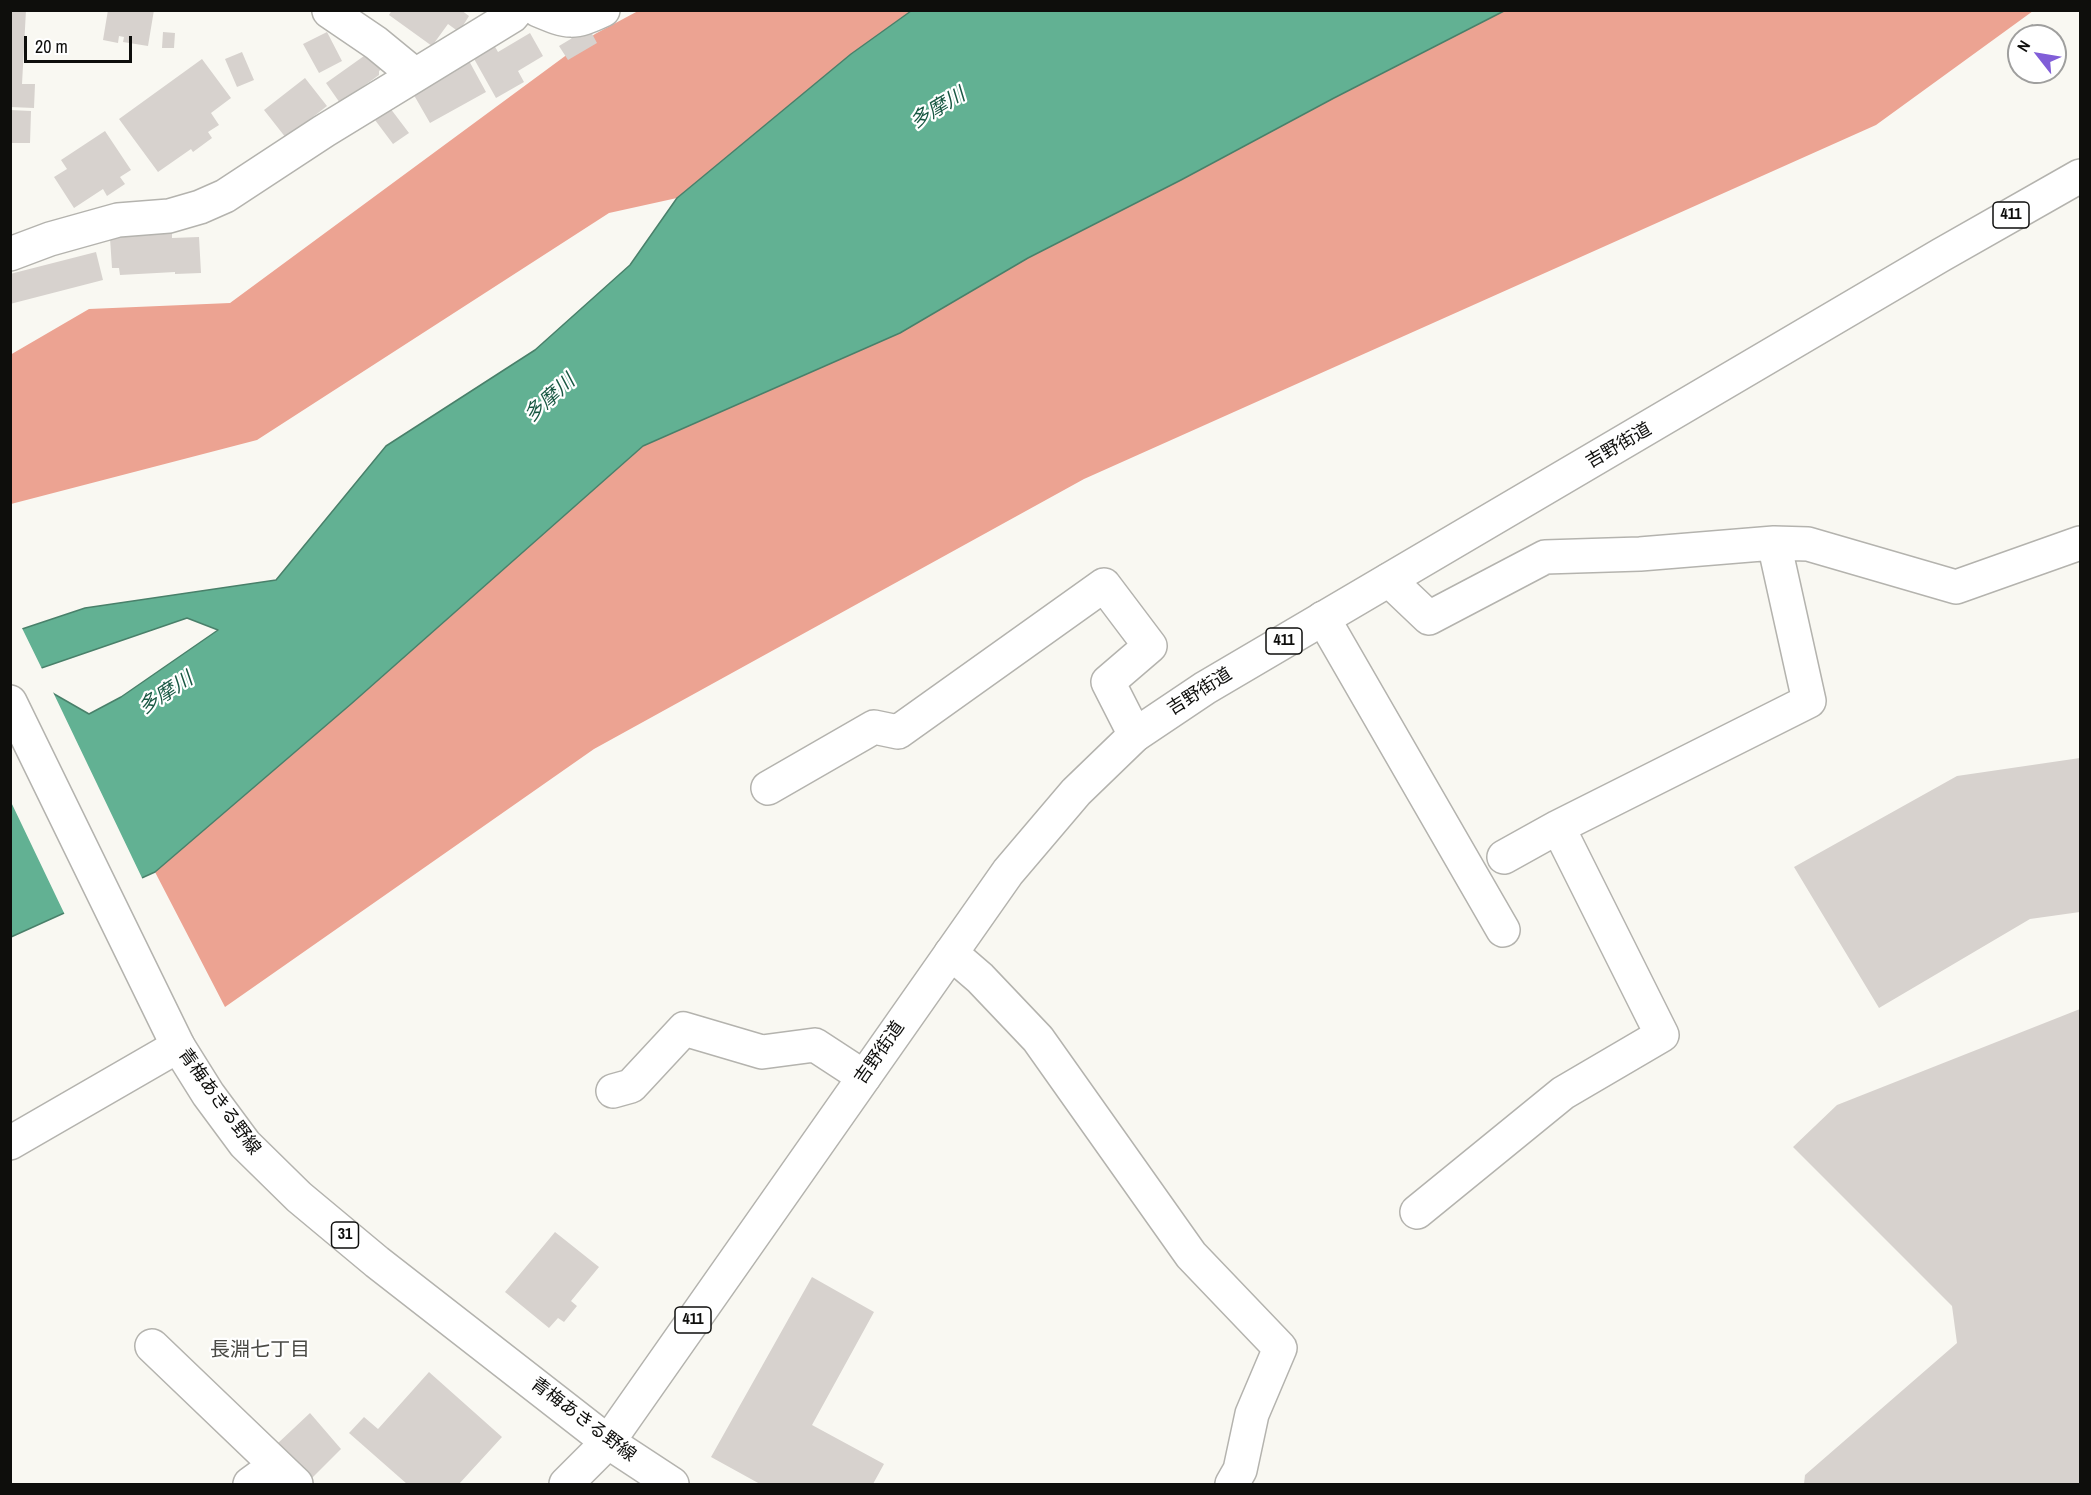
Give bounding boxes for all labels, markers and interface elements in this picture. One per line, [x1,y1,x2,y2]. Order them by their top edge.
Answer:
scale bar [27,24,135,62]
north arrow [2007,24,2067,84]
text: 20 m [35,34,68,59]
text: N [2011,36,2035,55]
water label: 多摩川 [906,83,970,135]
road number: 411 [1993,202,2029,228]
water label: 多摩川 [520,370,580,428]
street label: 吉野街道 [1582,419,1656,473]
road number: 411 [1266,628,1302,654]
street label: 吉野街道 [1164,664,1236,720]
water label: 多摩川 [134,668,198,720]
street label: 吉野街道 [851,1017,909,1089]
street label: 青梅あきる野線 [173,1045,265,1159]
road number: 31 [332,1222,358,1248]
road number: 411 [675,1307,711,1333]
district label: 長淵七丁目 [210,1339,310,1363]
street label: 青梅あきる野線 [526,1373,640,1467]

